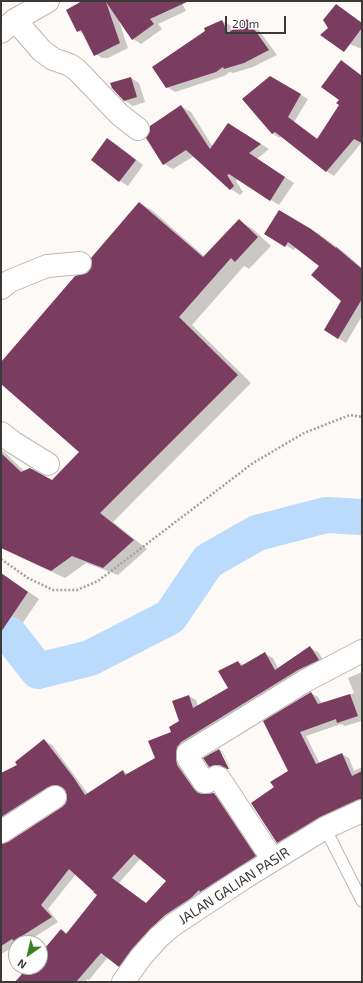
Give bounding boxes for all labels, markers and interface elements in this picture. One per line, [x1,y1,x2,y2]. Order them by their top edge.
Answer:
scale bar [227,8,288,34]
text: 20 m [232,16,259,30]
street label: JALAN GALIAN PASIR [175,844,293,928]
north arrow [8,935,48,975]
text: N [15,957,29,972]

